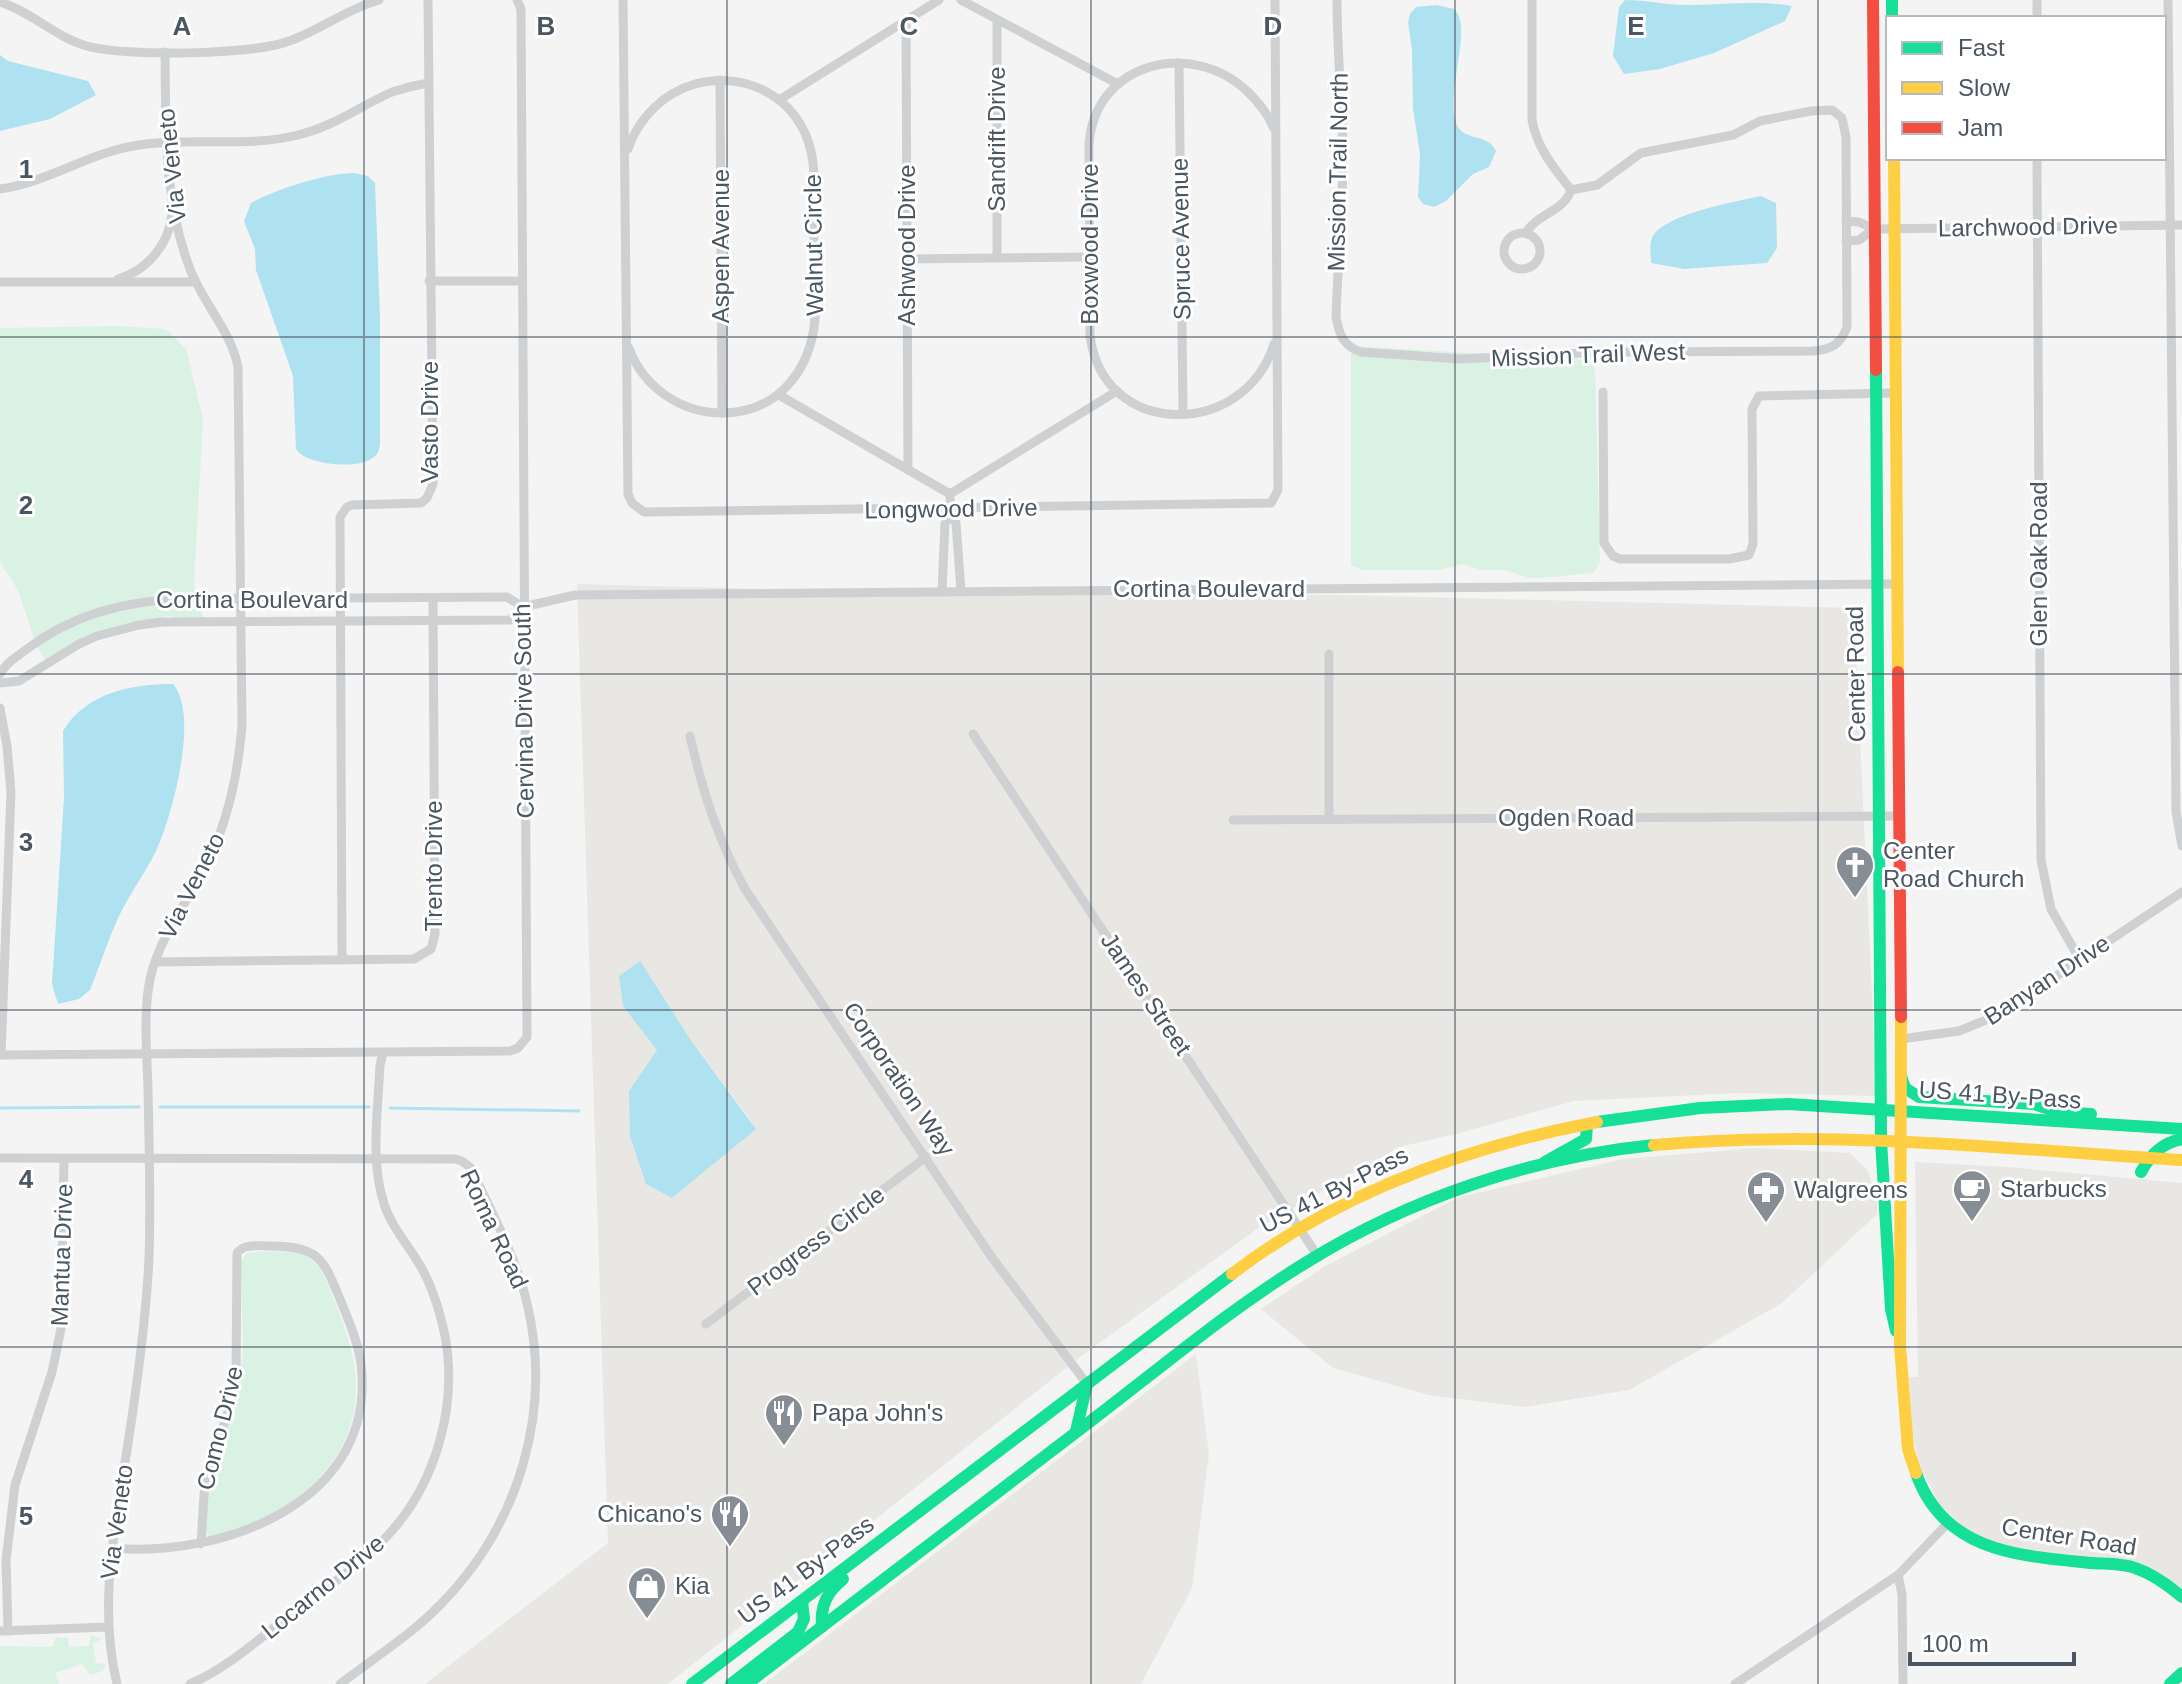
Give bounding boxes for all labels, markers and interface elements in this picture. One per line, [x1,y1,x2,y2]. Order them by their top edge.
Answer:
text: A [173,11,192,41]
text: B [537,11,555,41]
text: C [900,11,919,41]
text: D [1264,11,1282,41]
text: E [1627,11,1645,41]
legend [1886,16,2166,160]
text: Fast [1958,34,2005,61]
street label: Sandrift Drive [983,66,1010,212]
street label: Mission Trail North [1322,72,1353,272]
text: Slow [1958,74,2011,101]
street label: Via Veneto [152,107,191,225]
text: Jam [1958,114,2003,141]
text: 1 [19,154,33,184]
street label: Spruce Avenue [1166,158,1195,320]
street label: Boxwood Drive [1076,163,1103,325]
street label: Ashwood Drive [893,164,920,326]
street label: Aspen Avenue [707,169,734,323]
street label: Walnut Circle [799,174,828,316]
street label: Larchwood Drive [1938,211,2118,242]
street label: Mission Trail West [1490,338,1686,371]
street label: Vasto Drive [416,361,443,483]
street label: Glen Oak Road [2025,481,2052,647]
text: 2 [19,490,33,520]
street label: Longwood Drive [864,493,1038,524]
street label: Cortina Boulevard [1113,575,1305,602]
street label: Cortina Boulevard [156,586,348,613]
street label: Cervina Drive South [508,603,539,819]
street label: Center Road [1841,606,1870,742]
street label: Trento Drive [420,800,447,932]
street label: Ogden Road [1498,804,1634,831]
text: 3 [19,827,33,857]
street label: Via Veneto [153,828,230,943]
place label: Center Road Church [1883,837,2024,892]
church icon: Center Road Church [1834,844,1876,899]
street label: James Street [1096,928,1197,1060]
street label: Banyan Drive [1979,929,2114,1030]
street label: Corporation Way [838,997,961,1161]
street label: US 41 By-Pass [1918,1075,2082,1114]
street label: US 41 By-Pass [1255,1141,1412,1239]
text: 4 [19,1164,34,1194]
street label: Roma Road [455,1165,534,1293]
cafe icon: Starbucks [1951,1168,1993,1223]
pharmacy icon: Walgreens [1745,1169,1787,1224]
place label: Starbucks [2000,1175,2107,1202]
place label: Walgreens [1794,1176,1908,1203]
street label: Progress Circle [742,1180,889,1301]
street label: Mantua Drive [46,1183,77,1327]
street label: Como Drive [191,1363,248,1493]
restaurant icon: Papa John's [763,1392,805,1447]
place label: Papa John's [812,1399,943,1426]
street label: Via Veneto [95,1463,138,1581]
restaurant icon: Chicano's [709,1493,751,1548]
place label: Chicano's [597,1500,702,1527]
text: 5 [19,1501,33,1531]
street label: US 41 By-Pass [733,1510,879,1629]
street label: Center Road [2000,1513,2138,1560]
street label: Locarno Drive [256,1529,389,1644]
shop icon: Kia [626,1565,668,1620]
place label: Kia [675,1572,710,1599]
scale bar [1910,1616,2074,1666]
text: 100 m [1922,1630,1989,1657]

